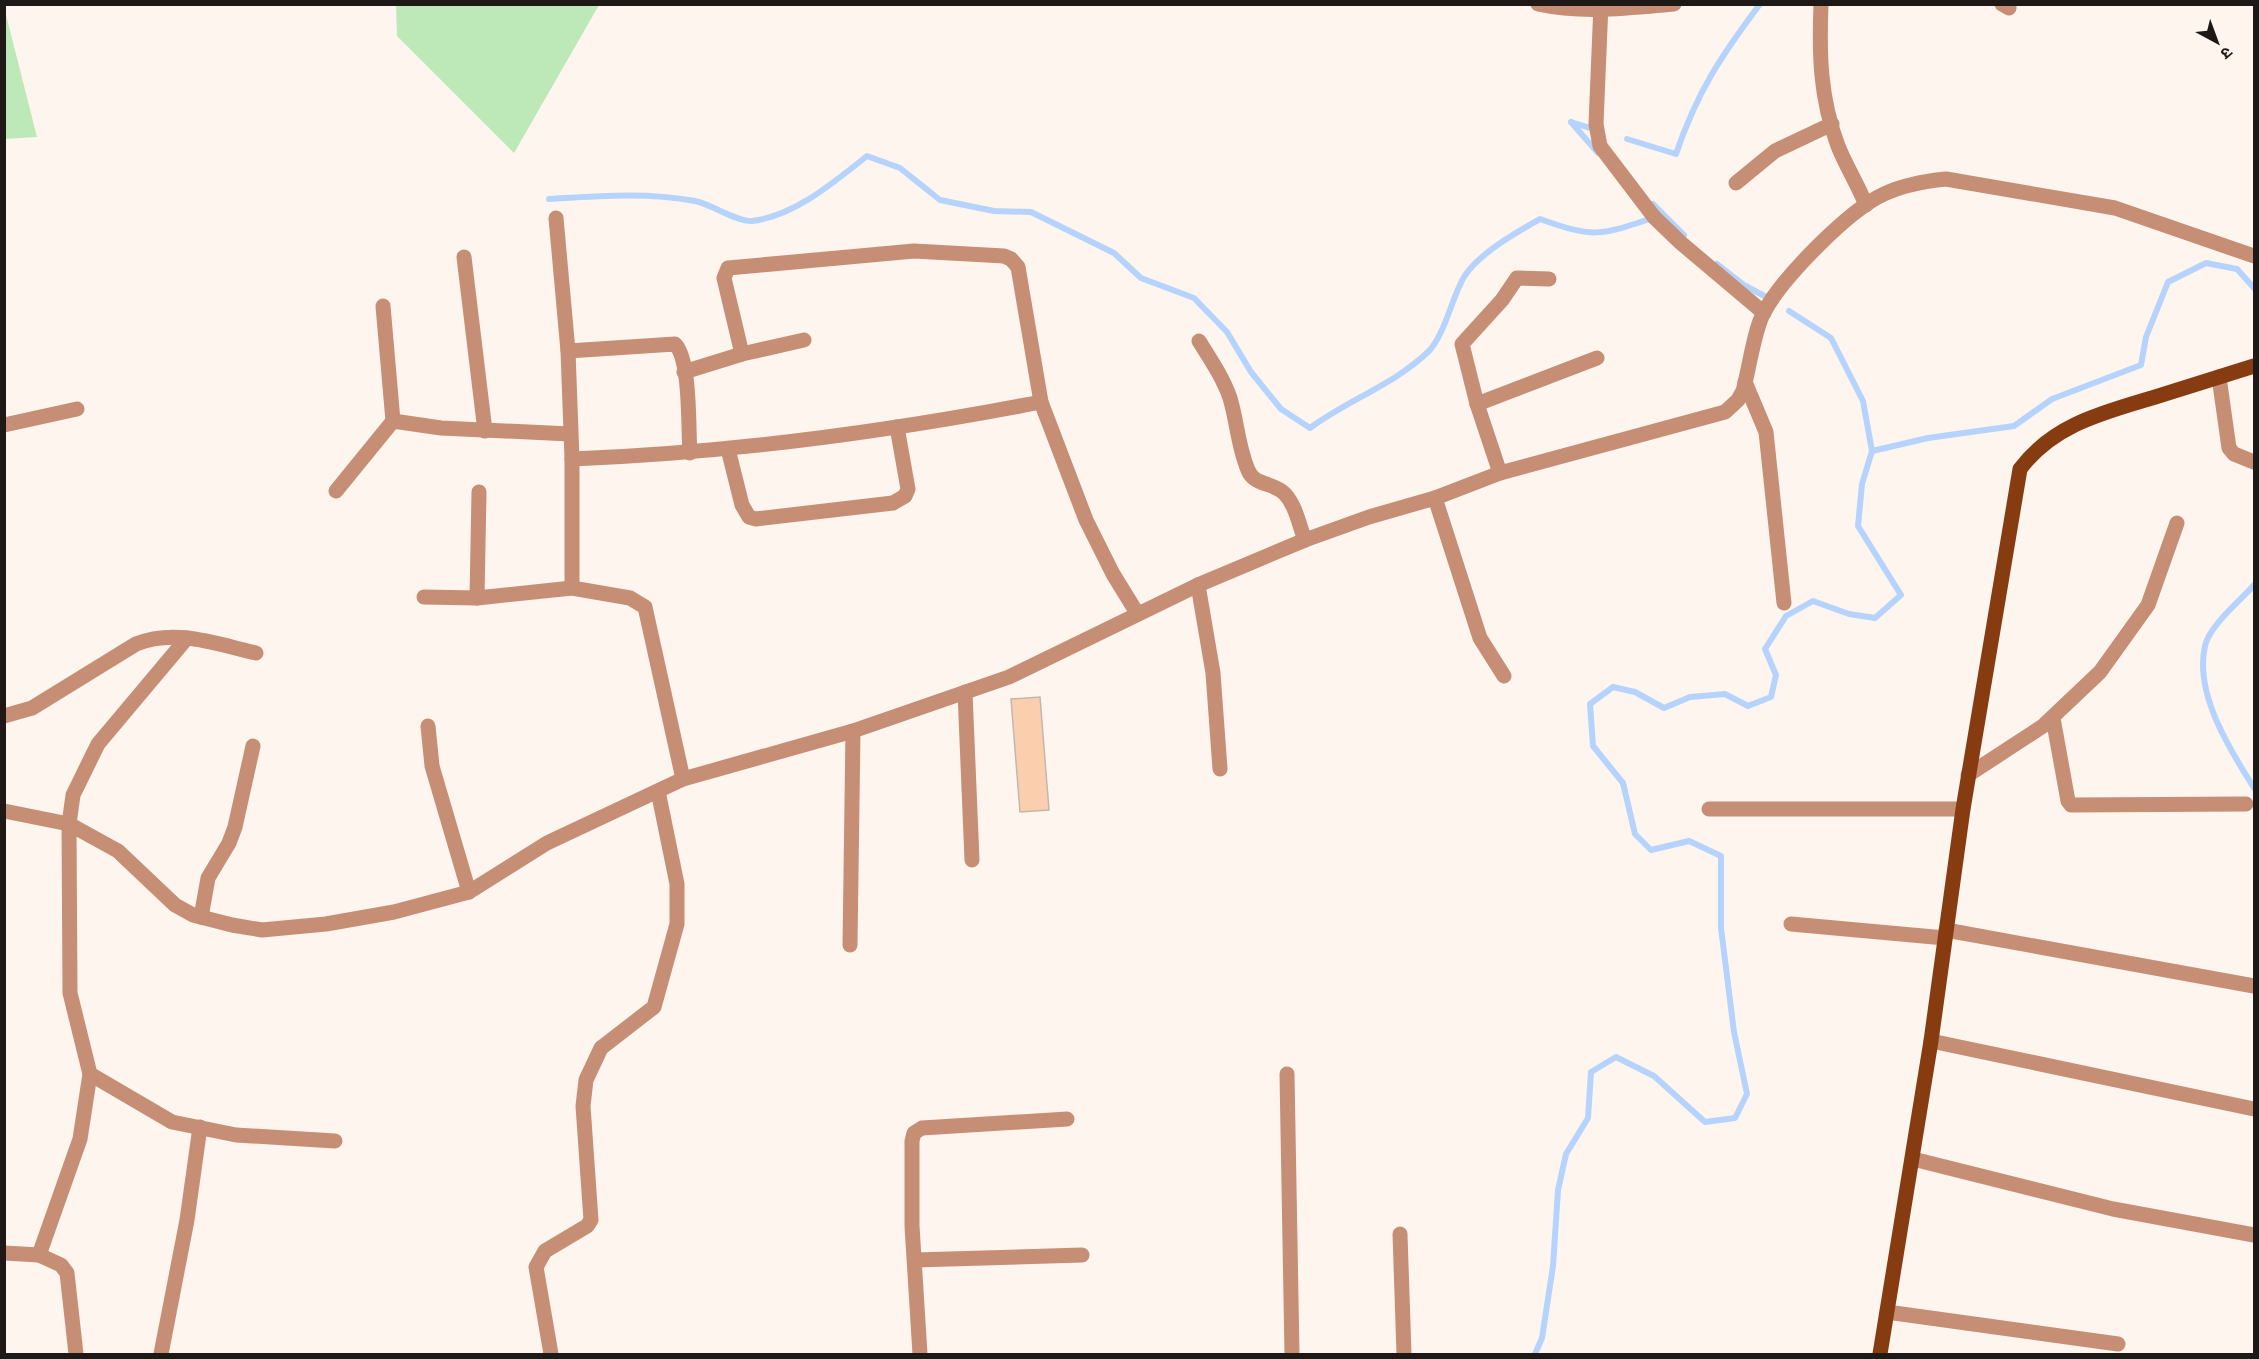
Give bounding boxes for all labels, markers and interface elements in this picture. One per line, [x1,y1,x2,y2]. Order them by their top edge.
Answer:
north arrow [2187,12,2247,72]
text: उ [2217,43,2236,63]

